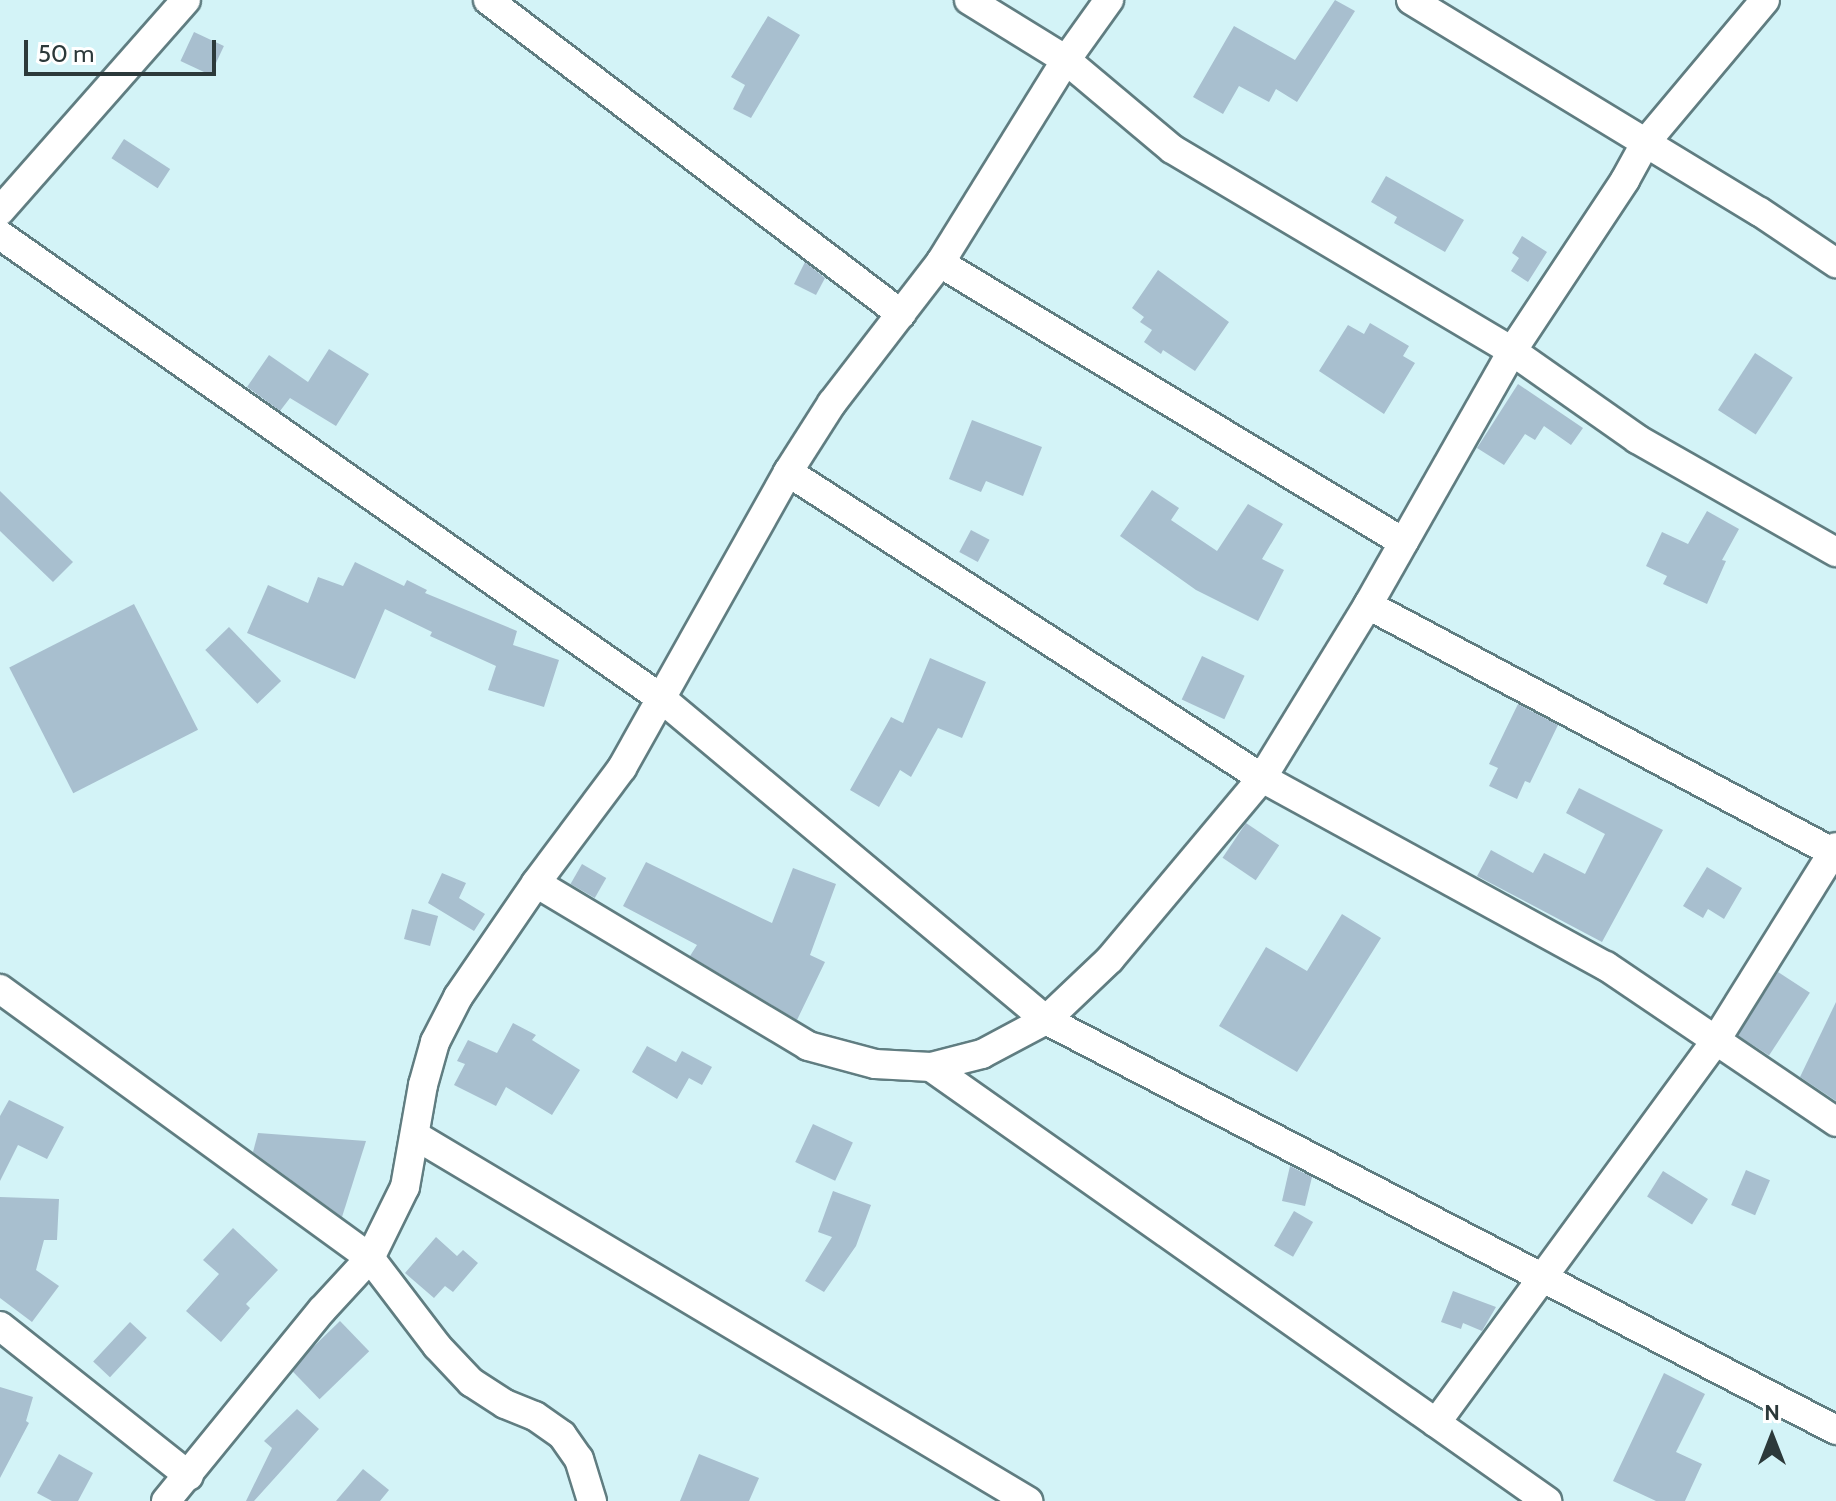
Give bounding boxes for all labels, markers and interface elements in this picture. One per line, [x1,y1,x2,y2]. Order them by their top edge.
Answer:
scale bar [28,24,220,74]
text: 50 m [38,39,94,68]
north arrow [1732,1397,1812,1477]
text: N [1764,1399,1780,1426]

